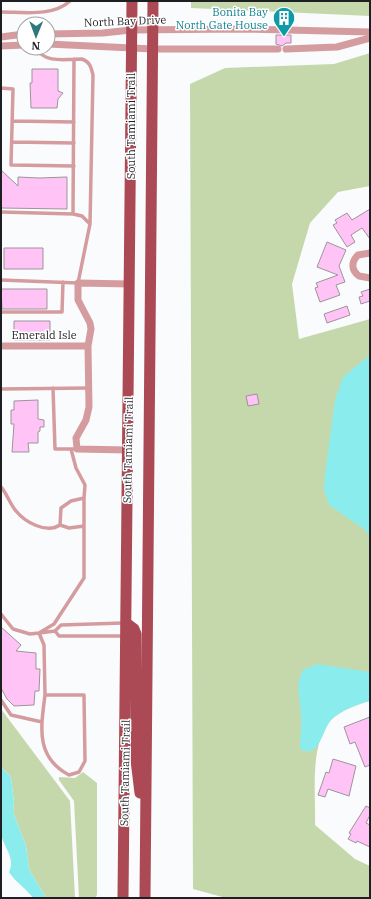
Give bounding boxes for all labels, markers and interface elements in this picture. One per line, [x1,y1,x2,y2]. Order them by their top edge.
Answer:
place label: Bonita Bay North Gate House [176,5,268,32]
building icon: Bonita Bay North Gate House [271,5,297,38]
street label: North Bay Drive [84,13,167,29]
north arrow [16,16,56,56]
text: N [31,39,40,53]
street label: South Tamiami Trail [124,73,138,179]
street label: Emerald Isle [11,328,77,342]
street label: South Tamiami Trail [120,397,136,503]
street label: South Tamiami Trail [117,720,133,826]

